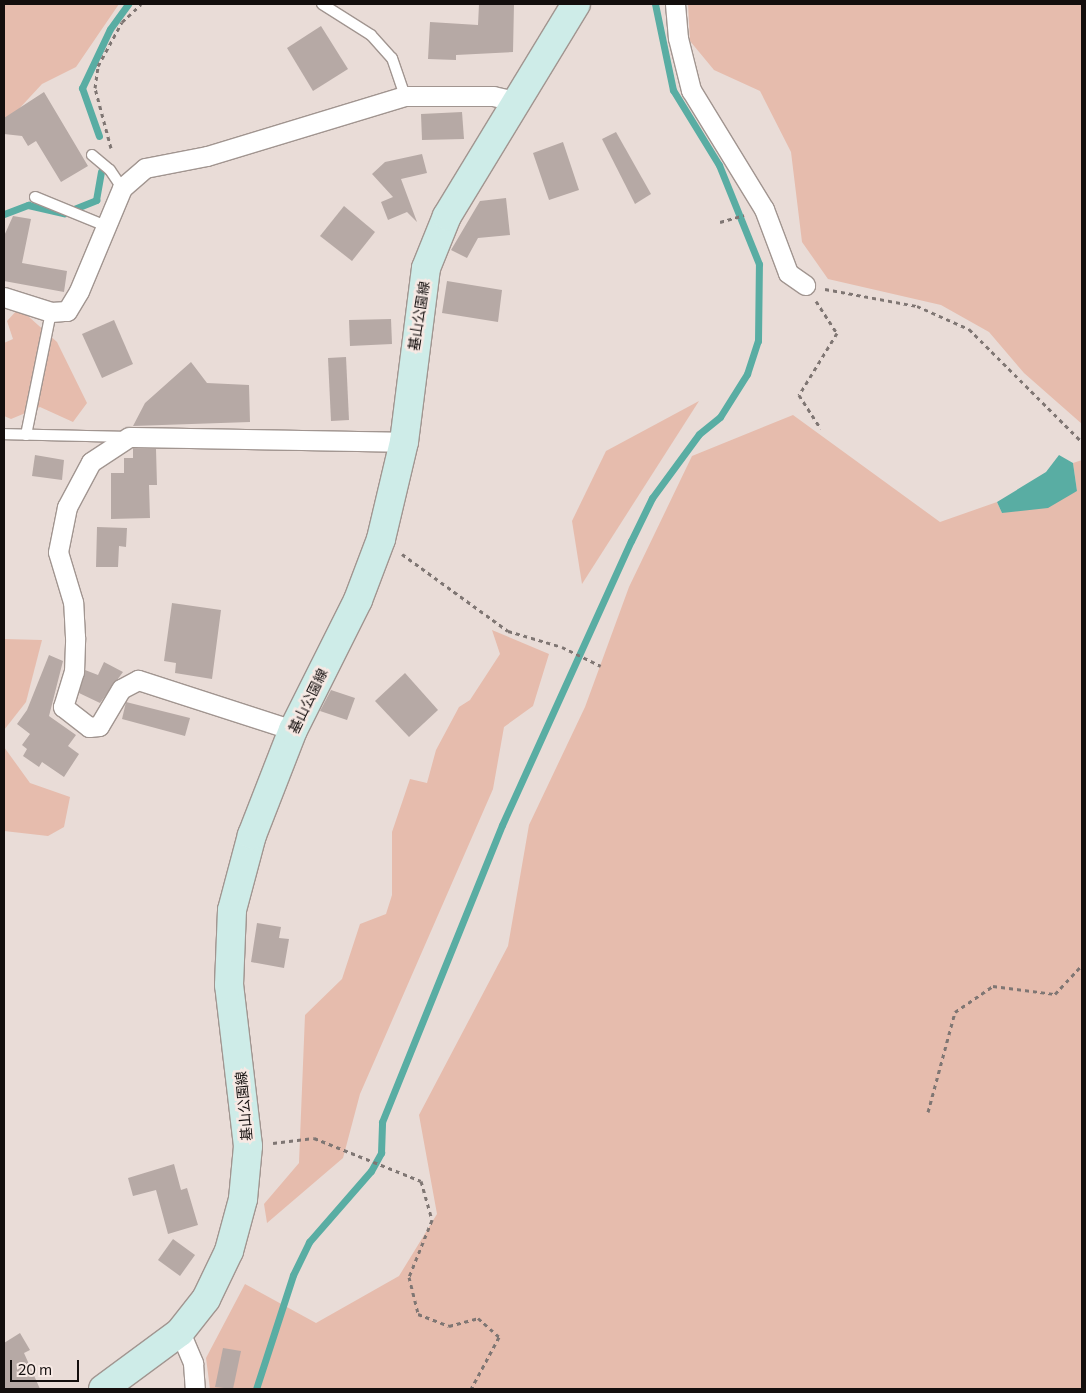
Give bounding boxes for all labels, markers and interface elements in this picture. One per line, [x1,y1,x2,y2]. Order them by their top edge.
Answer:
street label: 基山公園線 [405,280,433,352]
street label: 基山公園線 [285,666,331,736]
street label: 基山公園線 [233,1070,255,1142]
scale bar [12,1350,81,1382]
text: 20 m [18,1360,52,1378]

